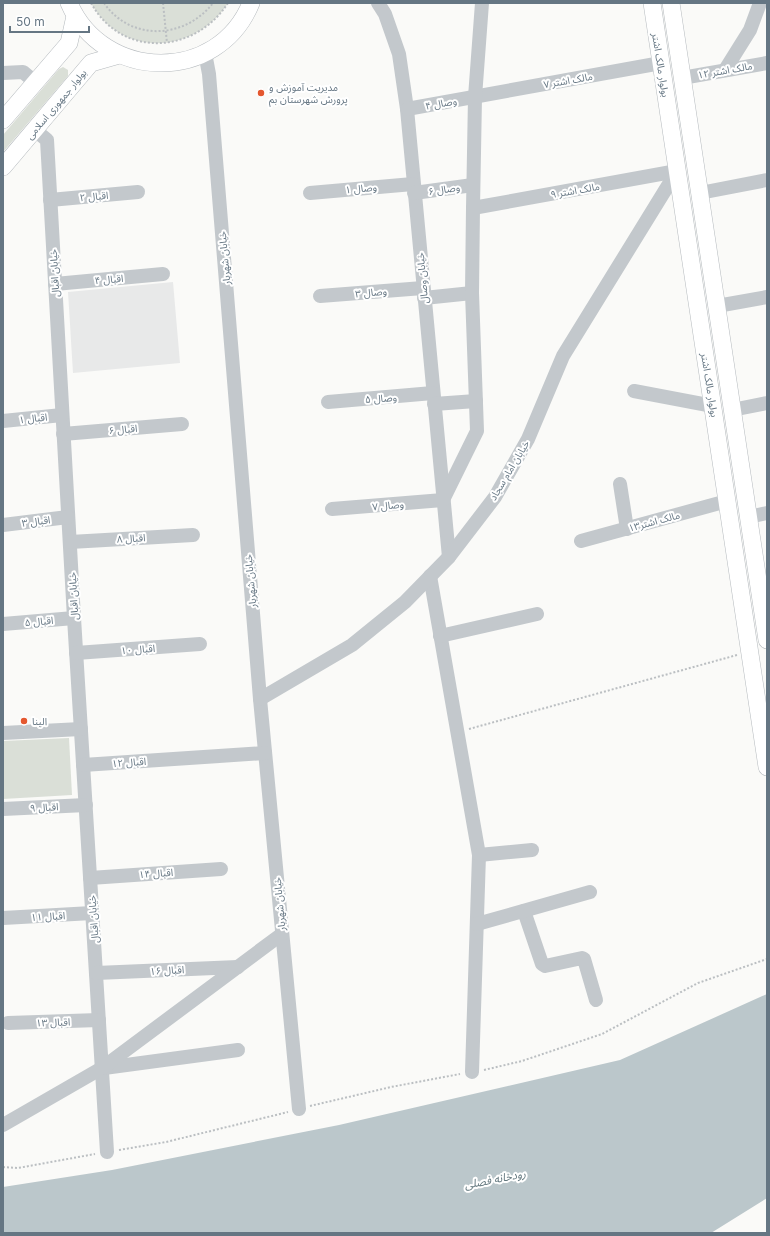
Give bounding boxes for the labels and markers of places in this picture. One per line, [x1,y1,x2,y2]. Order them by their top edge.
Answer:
place label: مدیریت آموزش و پرورش شهرستان بم [269,81,348,107]
marker: مدیریت آموزش و پرورش شهرستان بم [256,88,266,98]
place label: الینا [32,715,47,727]
marker: الینا [19,716,29,726]

